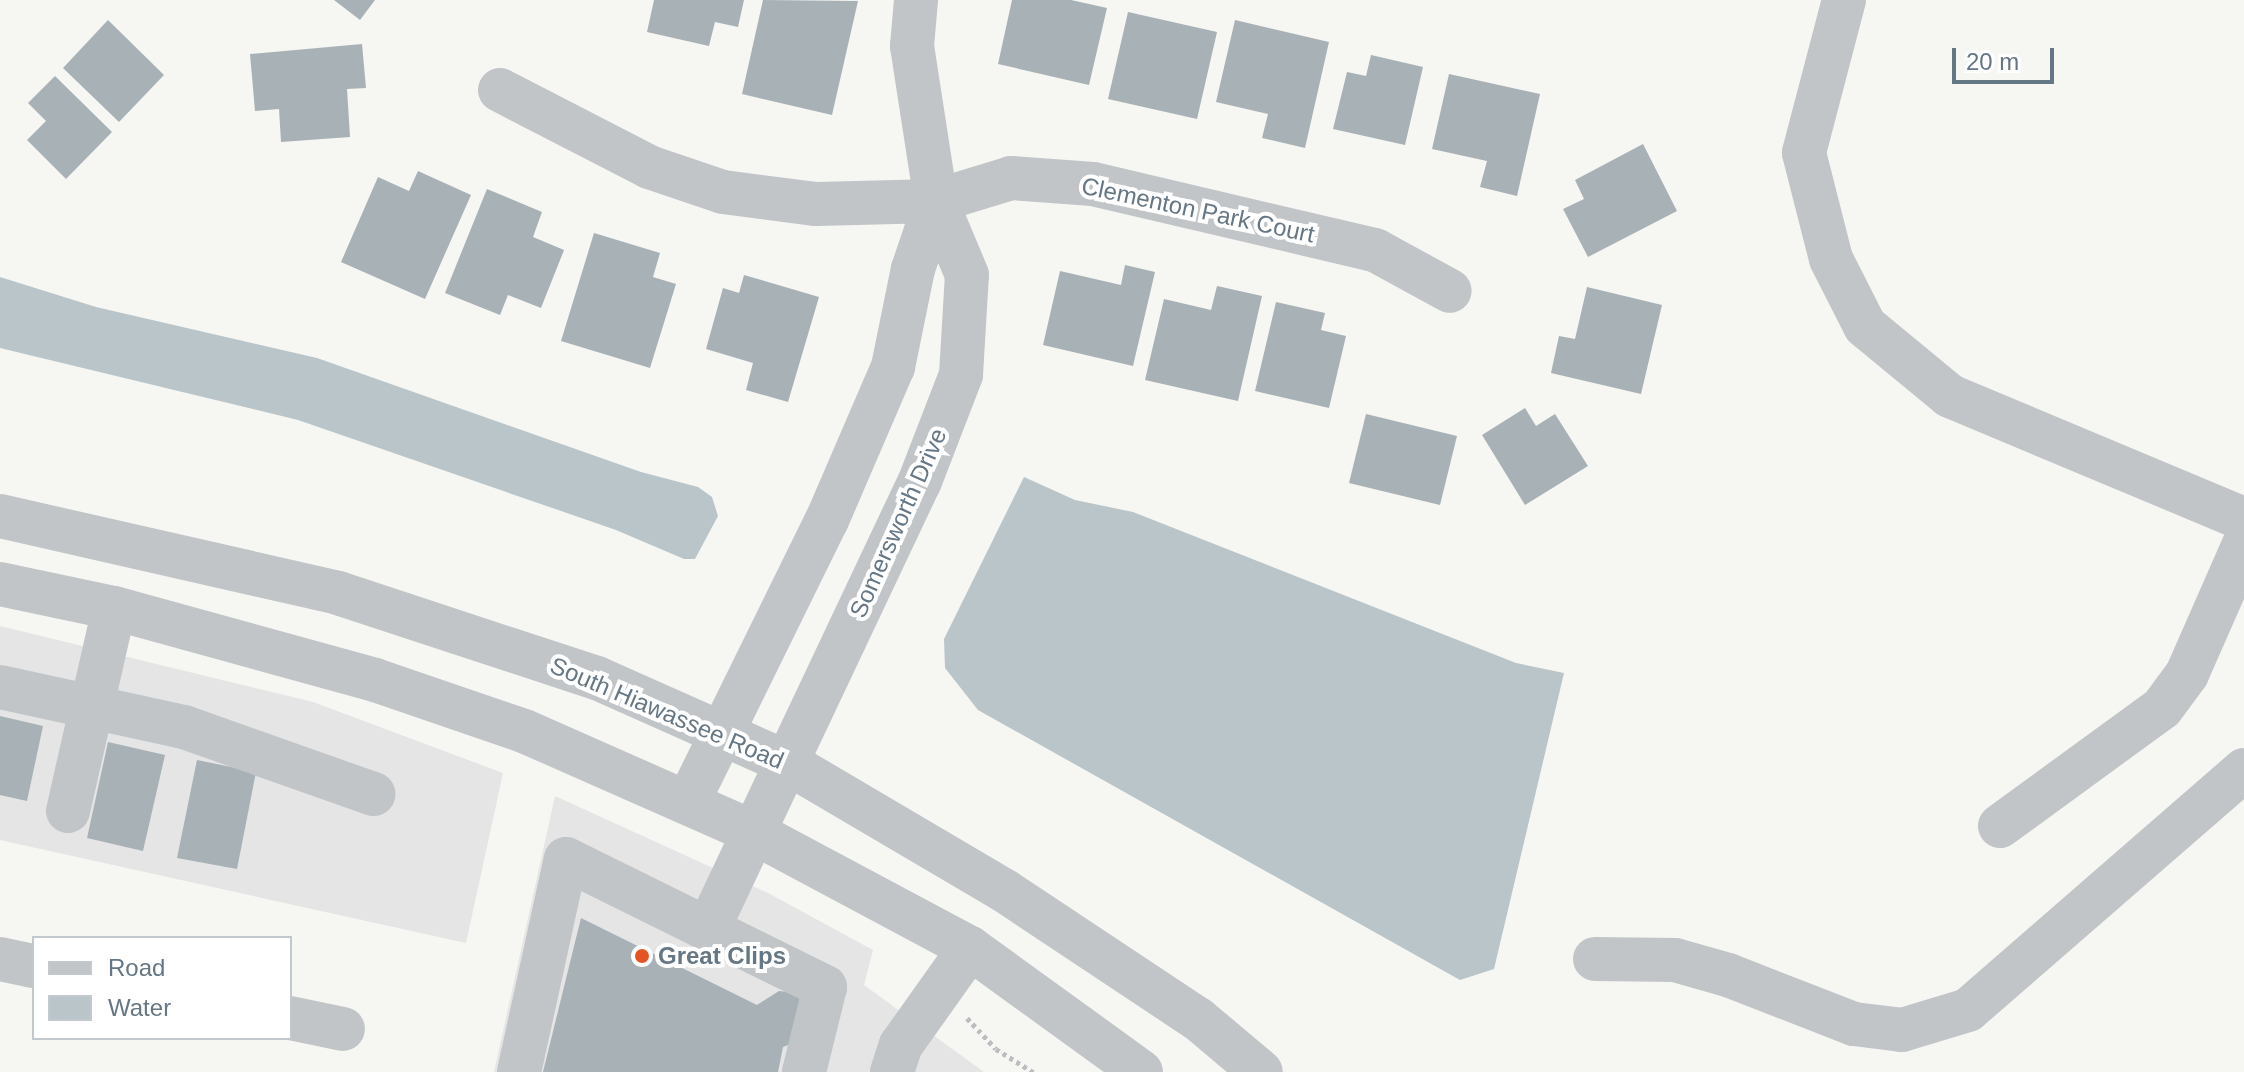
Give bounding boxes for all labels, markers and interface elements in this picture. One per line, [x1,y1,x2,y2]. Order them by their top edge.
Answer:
scale bar [1956,32,2058,82]
text: 20 m [1966,48,2019,75]
street label: Clementon Park Court [1079,171,1317,249]
street label: Somersworth Drive [843,424,953,622]
street label: South Hiawassee Road [546,651,788,775]
legend [32,936,292,1040]
place label: Great Clips [658,942,786,970]
marker: Great Clips [633,947,651,965]
text: Road [108,954,165,981]
text: Water [108,994,171,1021]

